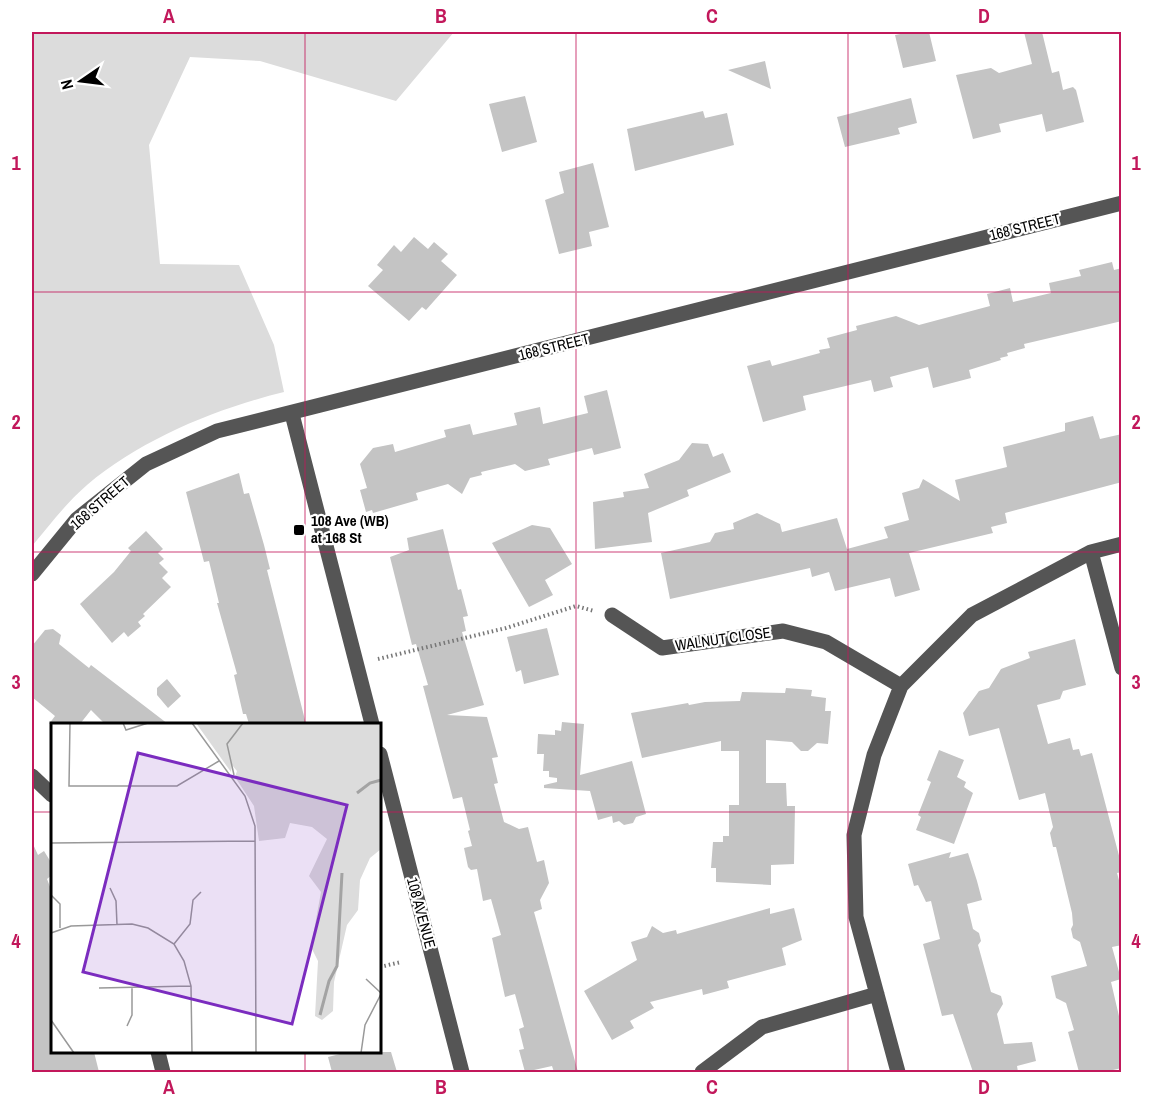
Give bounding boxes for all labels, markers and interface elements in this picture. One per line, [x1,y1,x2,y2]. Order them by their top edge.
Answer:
text: A [163,2,175,29]
text: B [435,2,447,29]
text: C [706,2,718,29]
text: D [978,2,990,29]
north arrow [51,51,111,111]
text: N [55,77,78,92]
text: 1 [11,149,21,176]
text: 1 [1131,149,1141,176]
street label: 168 STREET [987,207,1063,245]
street label: 168 STREET [516,327,592,365]
text: 2 [11,408,21,435]
text: 2 [1131,408,1141,435]
street label: 168 STREET [65,471,134,534]
place label: 108 Ave (WB) at 168 St [311,510,389,548]
marker: 108 Ave (WB) at 168 St [292,523,306,537]
street label: WALNUT CLOSE [674,621,772,656]
text: 3 [11,668,21,695]
text: 3 [1131,668,1141,695]
inset map [51,723,381,1053]
street label: 108 AVENUE [402,875,441,951]
text: 4 [11,927,21,954]
text: 4 [1131,927,1141,954]
text: A [163,1073,175,1100]
text: B [435,1073,447,1100]
text: C [706,1073,718,1100]
text: D [978,1073,990,1100]

